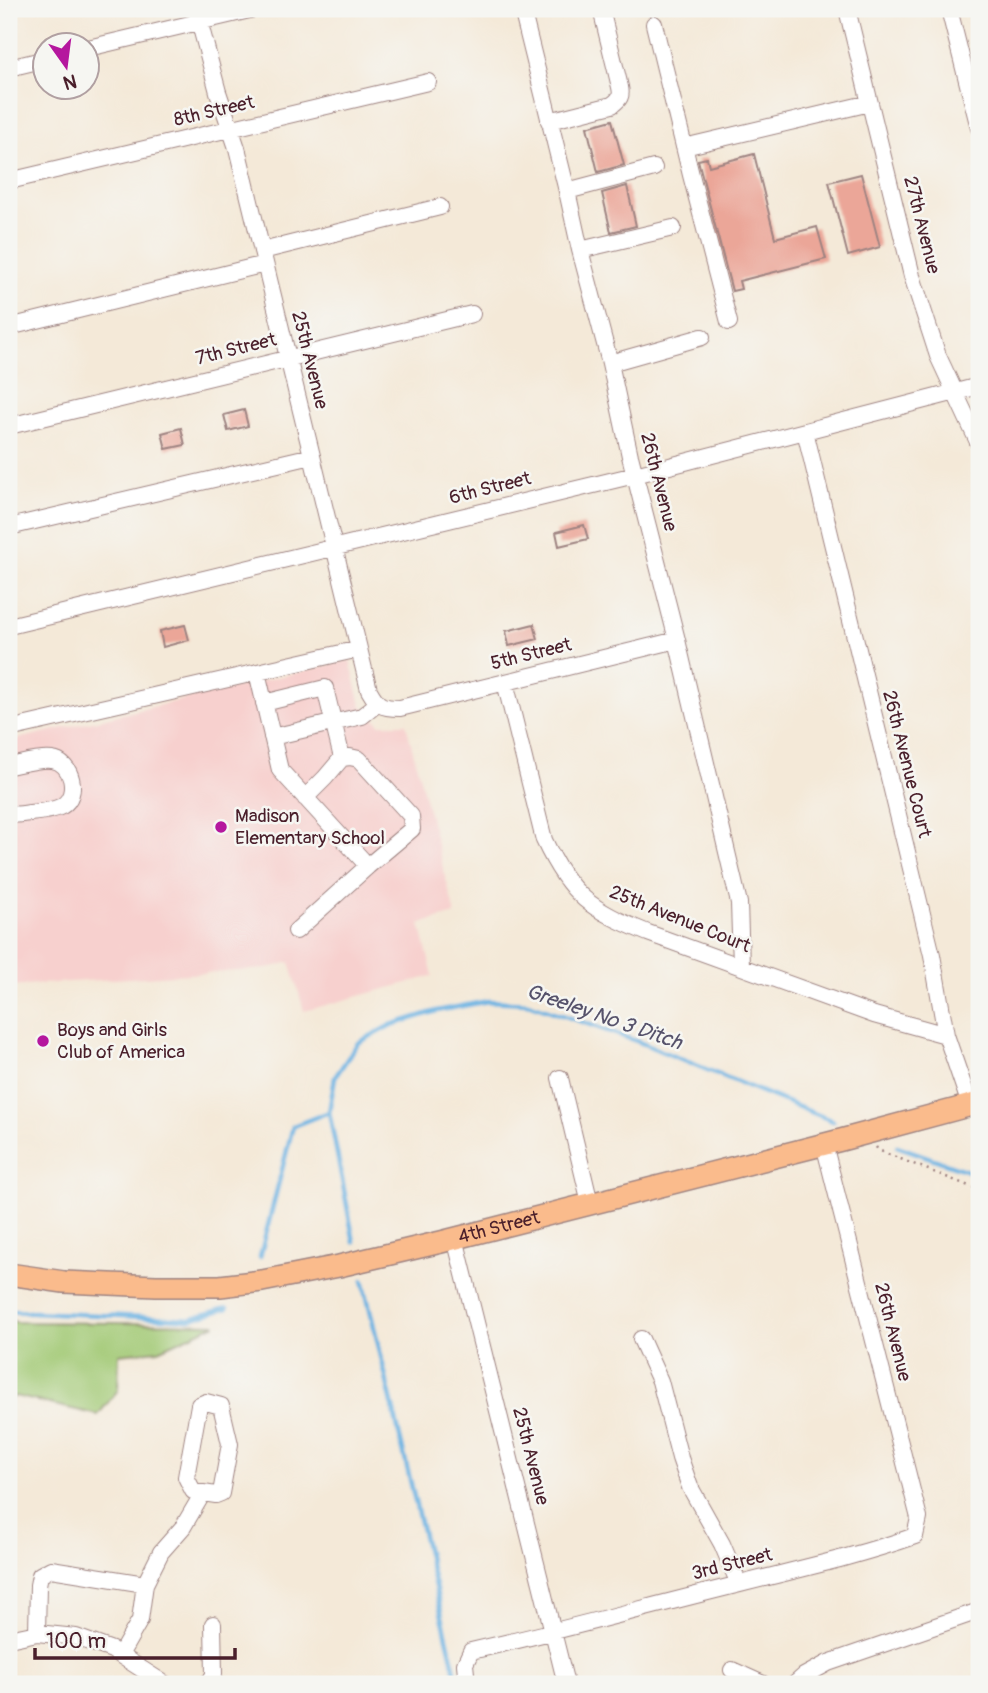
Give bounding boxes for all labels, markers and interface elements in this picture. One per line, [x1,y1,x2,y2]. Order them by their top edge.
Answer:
north arrow [32,32,102,102]
text: N [61,68,79,95]
street label: 8th Street [171,90,257,132]
street label: 27th Avenue [898,174,946,277]
street label: 25th Avenue [286,309,334,412]
street label: 7th Street [193,327,279,371]
street label: 26th Avenue [635,430,683,534]
street label: 6th Street [447,466,534,510]
street label: 5th Street [488,632,574,676]
street label: 26th Avenue Court [877,688,937,840]
place label: Madison Elementary School [235,804,385,850]
marker: Madison Elementary School [213,819,229,835]
street label: 25th Avenue Court [606,880,754,958]
water label: Greeley No 3 Ditch [523,978,686,1057]
place label: Boys and Girls Club of America [57,1018,185,1064]
marker: Boys and Girls Club of America [35,1033,51,1049]
street label: 4th Street [456,1205,543,1249]
street label: 26th Avenue [869,1280,917,1384]
street label: 25th Avenue [507,1405,555,1508]
street label: 3rd Street [689,1542,775,1586]
scale bar [35,1616,234,1660]
text: 100 m [46,1628,106,1655]

